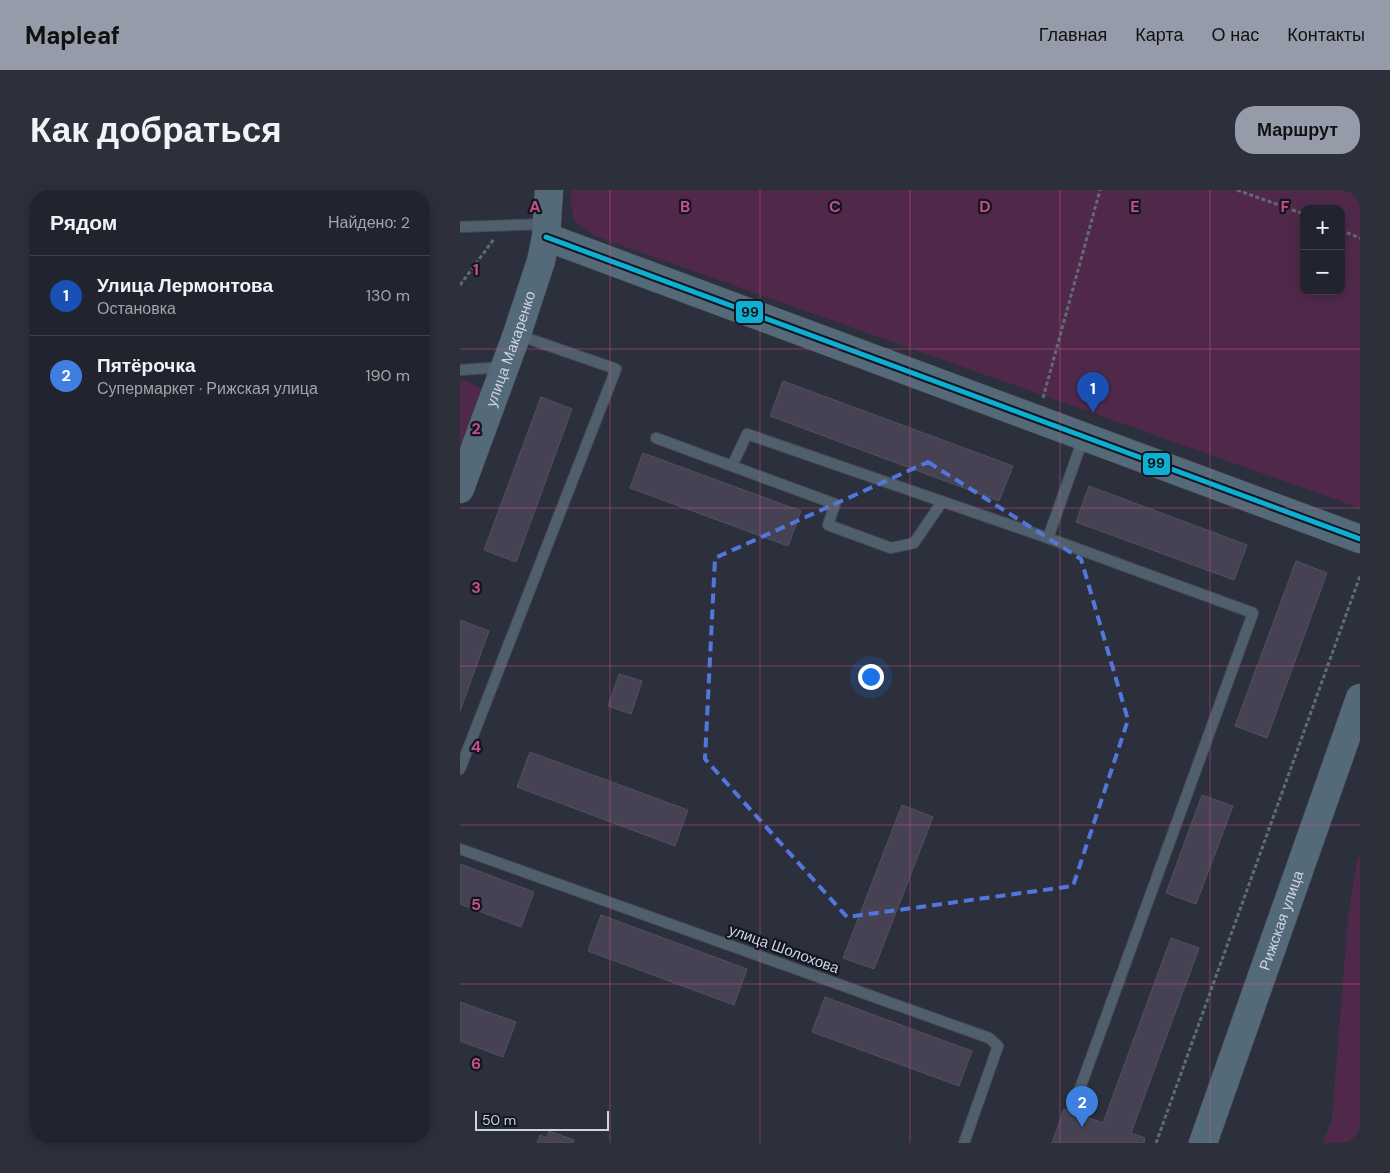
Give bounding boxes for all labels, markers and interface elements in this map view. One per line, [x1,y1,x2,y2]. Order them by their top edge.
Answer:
text: Mapleaf [25,20,120,51]
text: Главная [1039,23,1107,47]
text: Карта [1135,23,1184,47]
text: О нас [1212,23,1259,47]
text: Контакты [1287,23,1365,47]
button: Маршрут [1235,106,1360,154]
text: Как добраться [30,107,282,153]
text: A [529,196,541,217]
text: B [680,196,690,217]
text: C [829,196,841,217]
text: D [979,196,991,217]
text: E [1130,196,1140,217]
text: F [1281,196,1290,217]
map controls [1300,205,1345,295]
button: + [1300,205,1345,250]
text: Рядом [50,209,117,237]
text: Найдено: 2 [328,212,410,233]
button: − [1300,250,1345,295]
text: 1 [473,259,479,280]
text: Улица Лермонтова [97,273,273,298]
text: 1 [63,285,69,306]
text: 130 m [366,285,410,306]
street label: улица Макаренко [481,288,540,410]
text: Остановка [97,298,176,319]
line badge: 99 [735,300,764,324]
text: 99 [741,303,759,321]
text: Пятёрочка [97,353,195,378]
text: 2 [61,365,71,386]
text: 190 m [366,365,410,386]
pin: 1 [1077,372,1109,413]
text: Супермаркет · Рижская улица [97,378,318,399]
text: 2 [471,418,481,439]
line badge: 99 [1142,452,1171,476]
text: 99 [1147,454,1165,472]
text: 3 [471,577,481,598]
your location [858,664,884,690]
text: 4 [471,736,481,757]
street label: Рижская улица [1255,867,1309,973]
text: 5 [471,894,481,915]
street label: улица Шолохова [726,920,842,978]
text: 6 [471,1053,481,1074]
pin: 2 [1066,1086,1098,1127]
scale bar [475,1108,609,1131]
text: 50 m [482,1111,516,1129]

